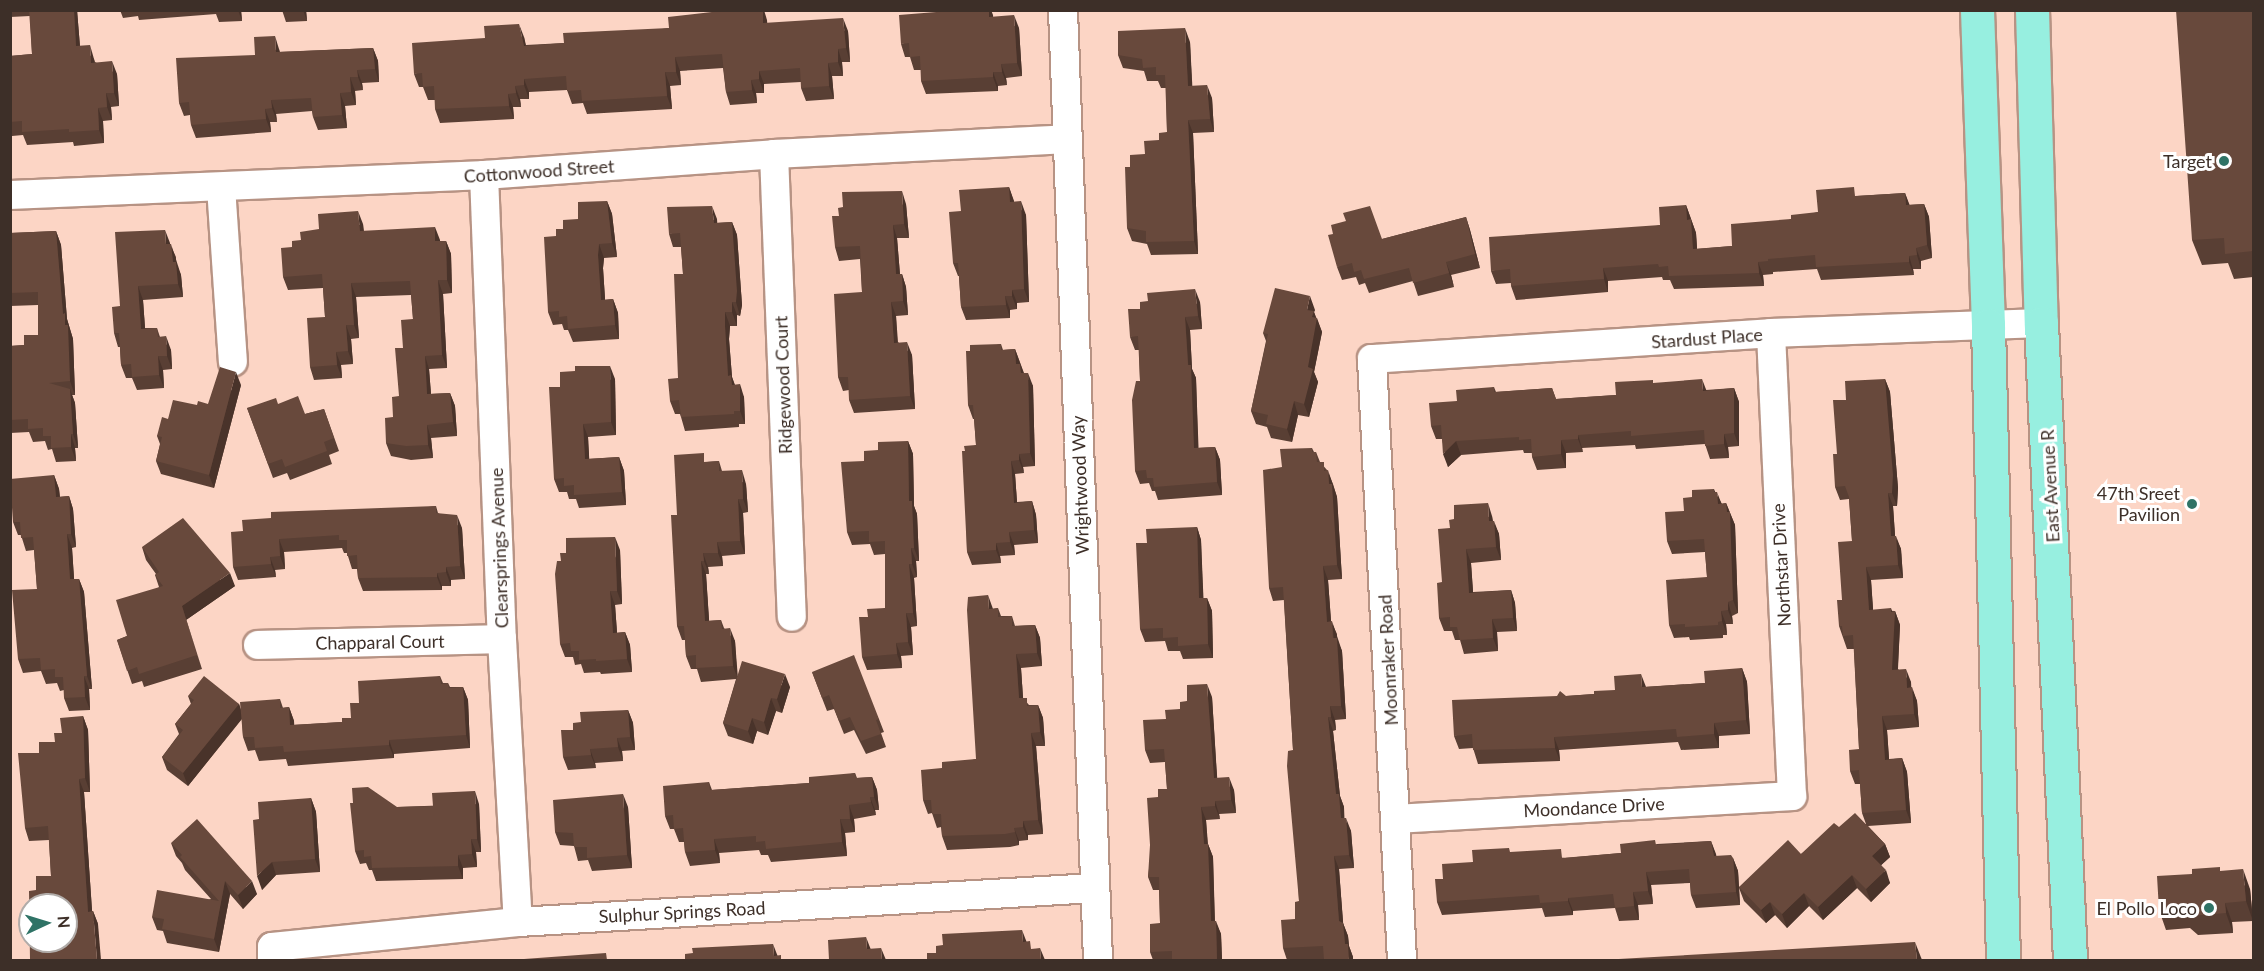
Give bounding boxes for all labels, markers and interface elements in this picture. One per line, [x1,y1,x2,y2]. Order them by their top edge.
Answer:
place label: Target [2163,150,2212,172]
marker: Target [2217,154,2231,168]
street label: Cottonwood Street [463,155,615,187]
street label: Ridgewood Court [770,315,796,455]
street label: Stardust Place [1650,323,1764,353]
street label: Wrightwood Way [1067,415,1093,555]
street label: East Avenue R [2036,429,2064,543]
street label: Clearsprings Avenue [485,467,513,629]
place label: 47th Sreet Pavilion [2097,483,2180,526]
marker: 47th Sreet Pavilion [2185,497,2199,511]
street label: Northstar Drive [1767,503,1795,627]
street label: Moonraker Road [1374,594,1402,726]
street label: Chapparal Court [315,630,445,654]
street label: Moondance Drive [1523,793,1665,821]
north arrow [18,893,78,953]
street label: Sulphur Springs Road [598,897,766,927]
place label: El Pollo Loco [2097,897,2197,919]
marker: El Pollo Loco [2202,901,2216,915]
text: N [55,915,74,929]

